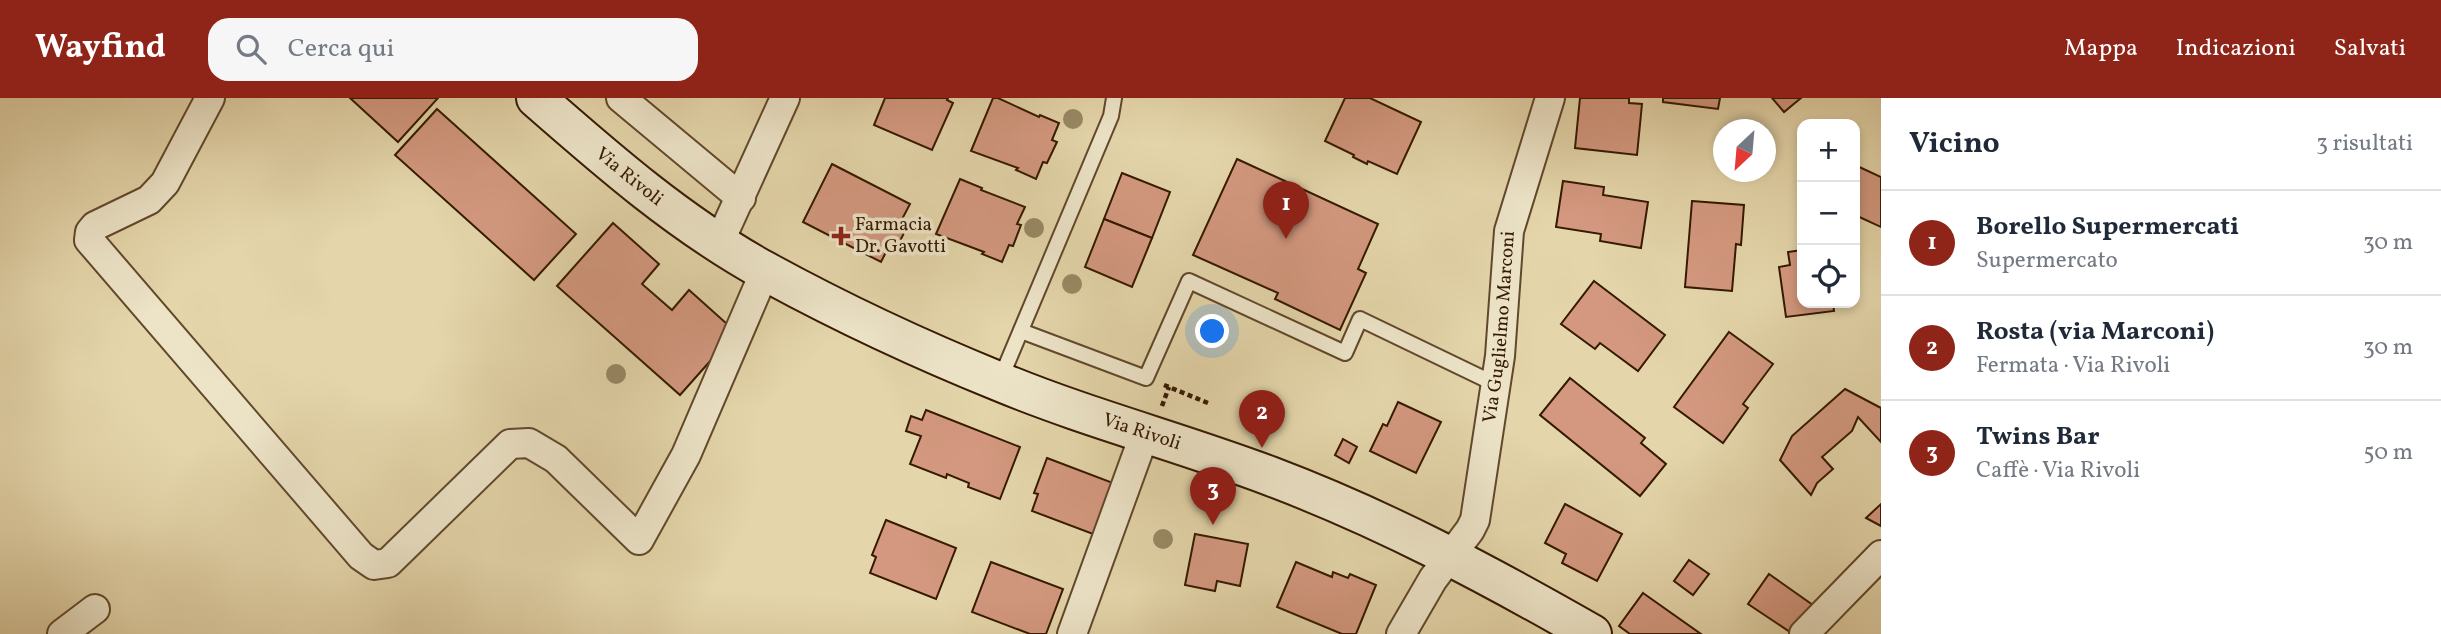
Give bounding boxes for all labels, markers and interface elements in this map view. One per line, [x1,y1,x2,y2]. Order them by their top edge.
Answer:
search box [208,18,698,81]
text: Wayfind [35,26,166,72]
icon: search [232,30,270,68]
text: Cerca qui [288,31,394,67]
text: Mappa [2064,32,2138,66]
text: Indicazioni [2176,32,2296,66]
text: Salvati [2334,32,2406,66]
north arrow [1713,119,1776,182]
map controls [1797,119,1860,308]
button: + [1797,119,1860,182]
text: Vicino [1909,123,2000,165]
text: 3 risultati [2316,128,2413,160]
street label: Via Rivoli [589,141,669,213]
pin: 1 [1263,181,1309,239]
button: − [1797,182,1860,245]
text: Borello Supermercati [1976,209,2239,245]
place label: Farmacia Dr. Gavotti [855,212,946,260]
text: 1 [1927,227,1937,259]
text: 30 m [2363,227,2413,259]
marker: Farmacia Dr. Gavotti [833,228,849,244]
street label: Via Guglielmo Marconi [1477,230,1522,425]
button: locate [1797,245,1860,308]
text: Supermercato [1976,245,2118,277]
your location [1195,314,1229,348]
text: Rosta (via Marconi) [1976,314,2214,350]
text: 2 [1926,332,1938,364]
text: 30 m [2363,332,2413,364]
text: Fermata · Via Rivoli [1976,350,2170,382]
pin: 2 [1239,390,1285,448]
street label: Via Rivoli [1099,407,1185,457]
text: Twins Bar [1976,419,2100,455]
text: 3 [1926,437,1938,469]
text: 50 m [2364,437,2413,469]
text: Caffè · Via Rivoli [1976,455,2140,487]
pin: 3 [1190,467,1236,525]

